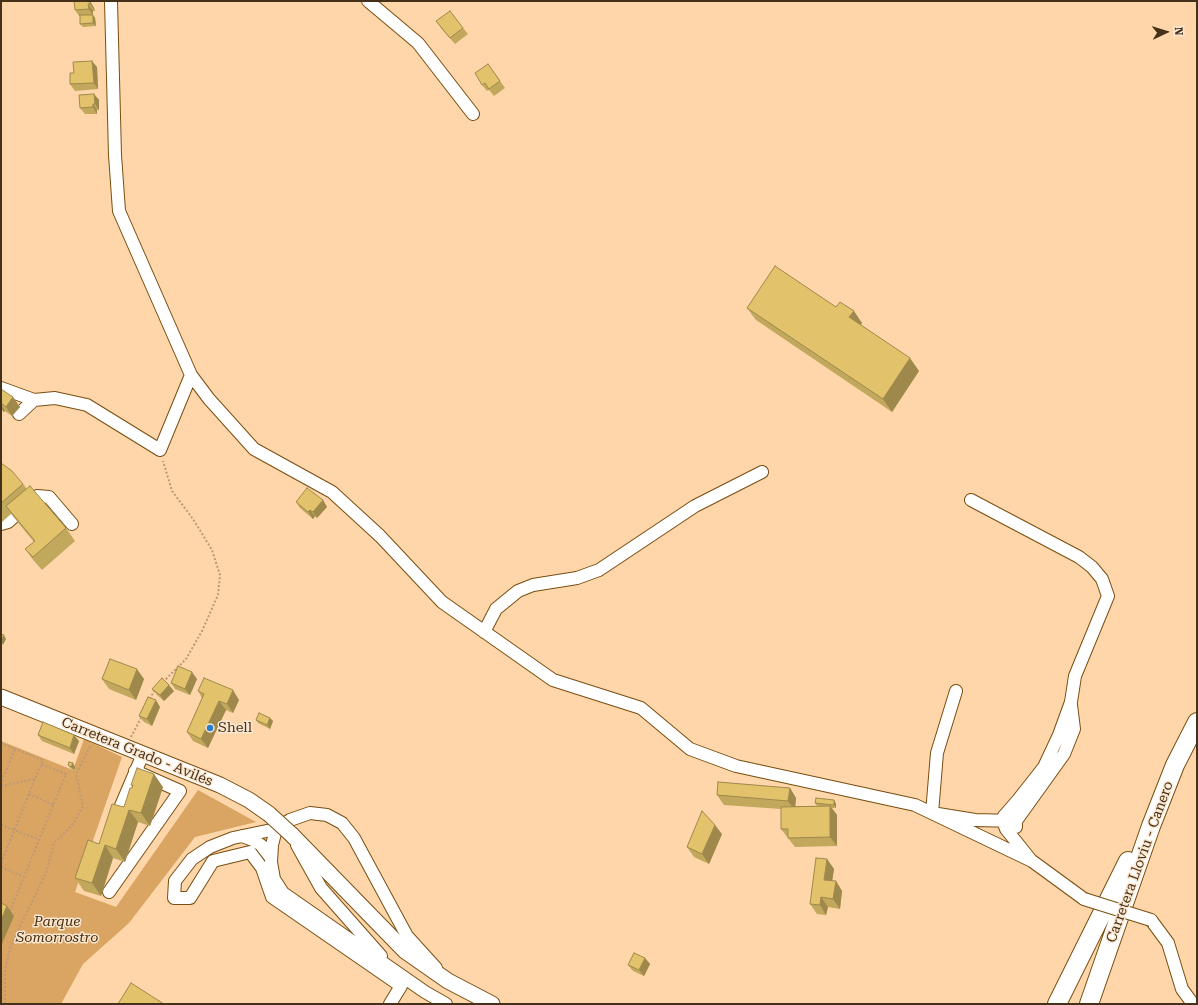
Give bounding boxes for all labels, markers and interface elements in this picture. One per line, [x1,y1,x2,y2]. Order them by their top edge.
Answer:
north arrow [1146,12,1186,52]
text: N [1172,26,1185,36]
street label: Carretera Grado - Avilés [59,714,215,790]
place label: Shell [218,720,252,736]
marker: Shell [205,723,215,733]
street label: Carretera Lloviu - Canero [1103,779,1177,945]
park label: Parque Somorrostro [16,914,98,946]

